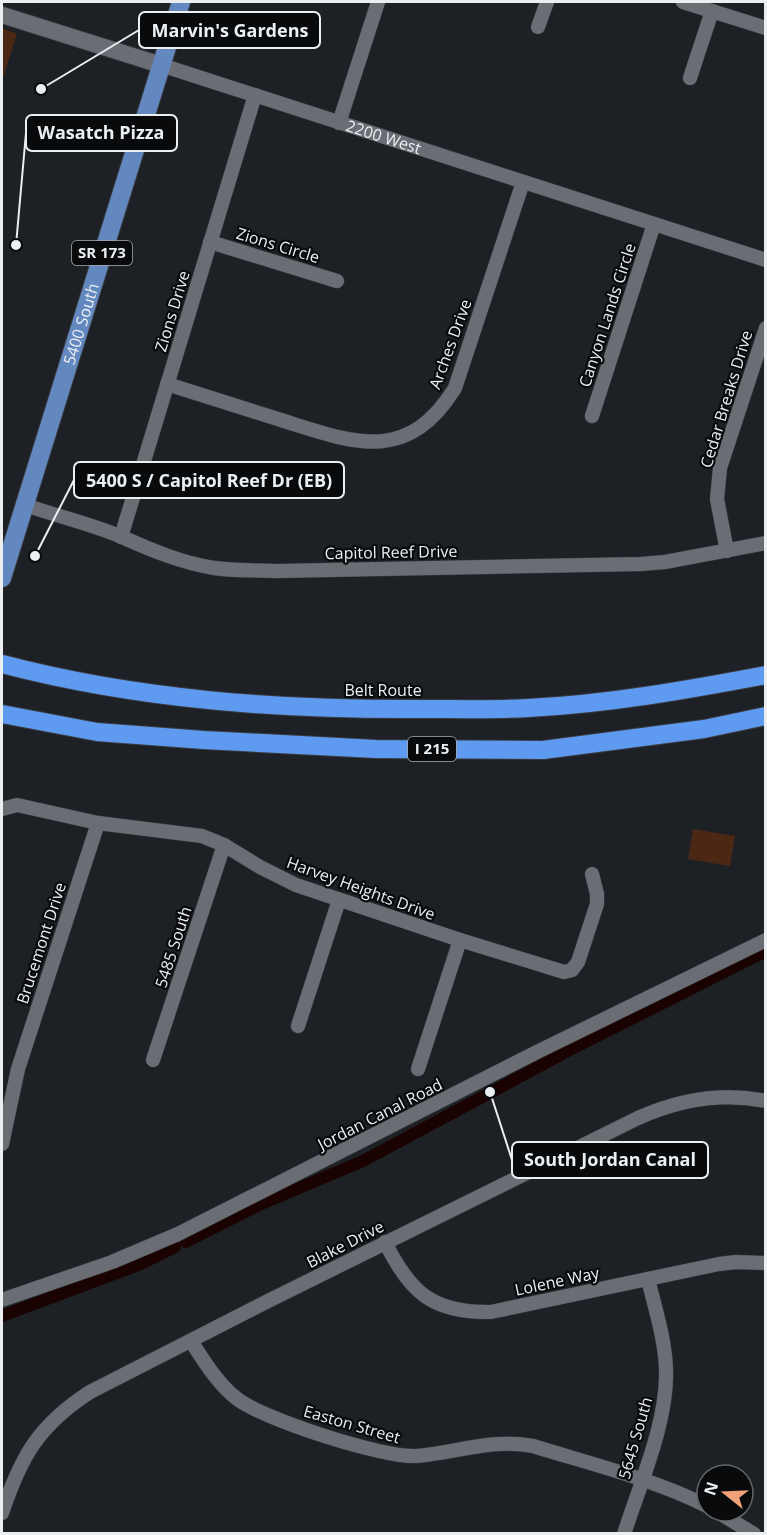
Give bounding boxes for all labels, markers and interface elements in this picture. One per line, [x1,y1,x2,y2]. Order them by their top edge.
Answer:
callout: Marvin's Gardens [139,12,320,48]
text: Marvin's Gardens [152,18,308,42]
street label: 2200 West [343,114,424,159]
callout: Wasatch Pizza [26,115,177,151]
text: Wasatch Pizza [38,120,164,144]
street label: Zions Circle [234,222,322,268]
street label: Canyon Lands Circle [573,240,641,390]
road number: SR 173 [72,241,132,265]
street label: Zions Drive [149,268,195,354]
street label: 5400 South [58,280,104,368]
street label: Arches Drive [424,296,476,392]
street label: Cedar Breaks Drive [695,328,757,470]
callout: 5400 S / Capitol Reef Dr (EB) [74,462,344,498]
text: 5400 S / Capitol Reef Dr (EB) [86,468,332,492]
street label: Capitol Reef Drive [324,540,458,564]
street label: Belt Route [344,679,422,701]
road number: I 215 [408,737,456,761]
street label: Harvey Heights Drive [284,851,438,925]
street label: Brucemont Drive [11,879,71,1007]
street label: 5485 South [149,903,197,991]
street label: Jordan Canal Road [312,1073,446,1156]
callout: South Jordan Canal [512,1142,708,1178]
text: South Jordan Canal [524,1147,696,1171]
street label: Blake Drive [303,1215,387,1273]
street label: Lolene Way [513,1261,602,1301]
street label: 5645 South [613,1394,657,1482]
street label: Easton Street [301,1400,403,1448]
north arrow [695,1463,755,1523]
text: N [698,1479,723,1498]

